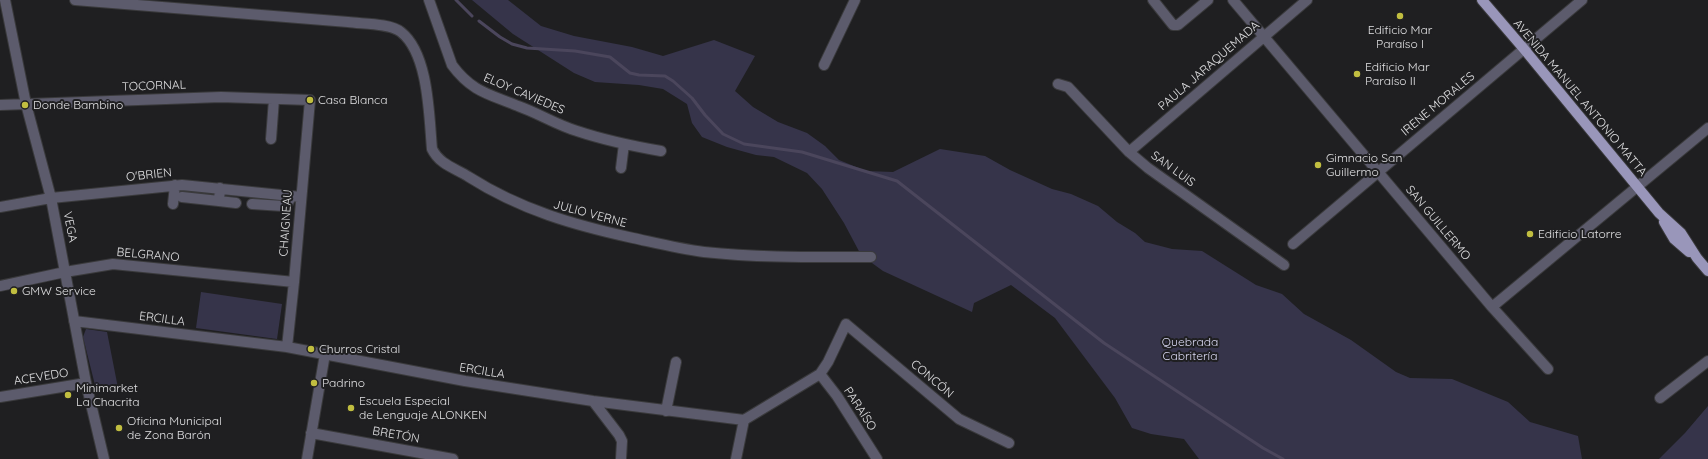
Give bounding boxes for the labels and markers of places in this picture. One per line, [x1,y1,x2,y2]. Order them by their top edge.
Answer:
marker: Edificio Mar Paraíso I [1395,11,1405,21]
place label: Edificio Mar Paraíso I [1368,23,1432,51]
place label: Edificio Mar Paraíso II [1365,60,1430,88]
marker: Edificio Mar Paraíso II [1352,69,1362,79]
place label: Casa Blanca [318,93,388,107]
marker: Casa Blanca [305,95,315,105]
place label: Donde Bambino [33,98,123,112]
marker: Donde Bambino [20,100,30,110]
place label: Gimnacio San Guillermo [1326,151,1402,179]
marker: Gimnacio San Guillermo [1313,160,1323,170]
place label: Edificio Latorre [1538,227,1621,241]
marker: Edificio Latorre [1525,229,1535,239]
place label: GMW Service [22,284,96,298]
marker: GMW Service [9,286,19,296]
place label: Churros Cristal [319,342,400,356]
marker: Churros Cristal [306,344,316,354]
place label: Padrino [322,376,365,390]
marker: Padrino [309,378,319,388]
place label: Minimarket La Chacrita [76,381,140,409]
marker: Minimarket La Chacrita [63,390,73,400]
place label: Escuela Especial de Lenguaje ALONKEN [359,394,487,422]
marker: Escuela Especial de Lenguaje ALONKEN [346,403,356,413]
place label: Oficina Municipal de Zona Barón [127,414,222,442]
marker: Oficina Municipal de Zona Barón [114,423,124,433]

